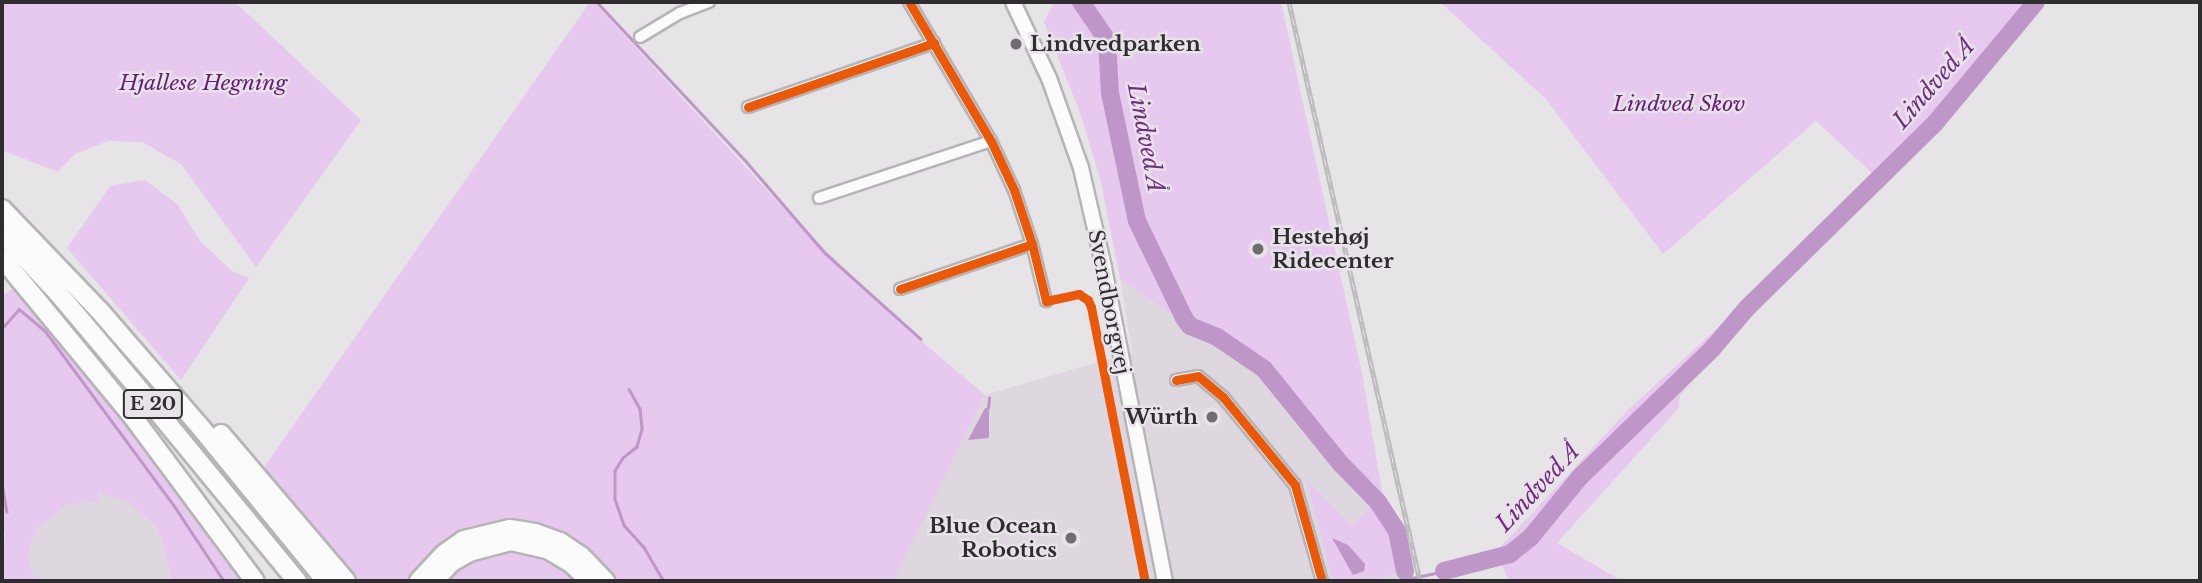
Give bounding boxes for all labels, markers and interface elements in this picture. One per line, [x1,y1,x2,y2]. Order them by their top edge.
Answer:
place label: Lindvedparken [1030,31,1201,57]
water label: Lindved Å [1887,31,1981,135]
marker: Lindvedparken [1008,36,1024,52]
park label: Hjallese Hegning [119,70,287,96]
water label: Lindved Å [1122,80,1170,196]
park label: Lindved Skov [1612,91,1746,117]
place label: Hestehøj Ridecenter [1272,224,1394,274]
street label: Svendborgvej [1083,227,1135,377]
marker: Hestehøj Ridecenter [1250,241,1266,257]
road number: E 20 [122,388,184,420]
place label: Würth [1125,404,1198,430]
marker: Würth [1204,409,1220,425]
water label: Lindved Å [1489,436,1587,538]
place label: Blue Ocean Robotics [929,513,1057,563]
marker: Blue Ocean Robotics [1063,530,1079,546]

